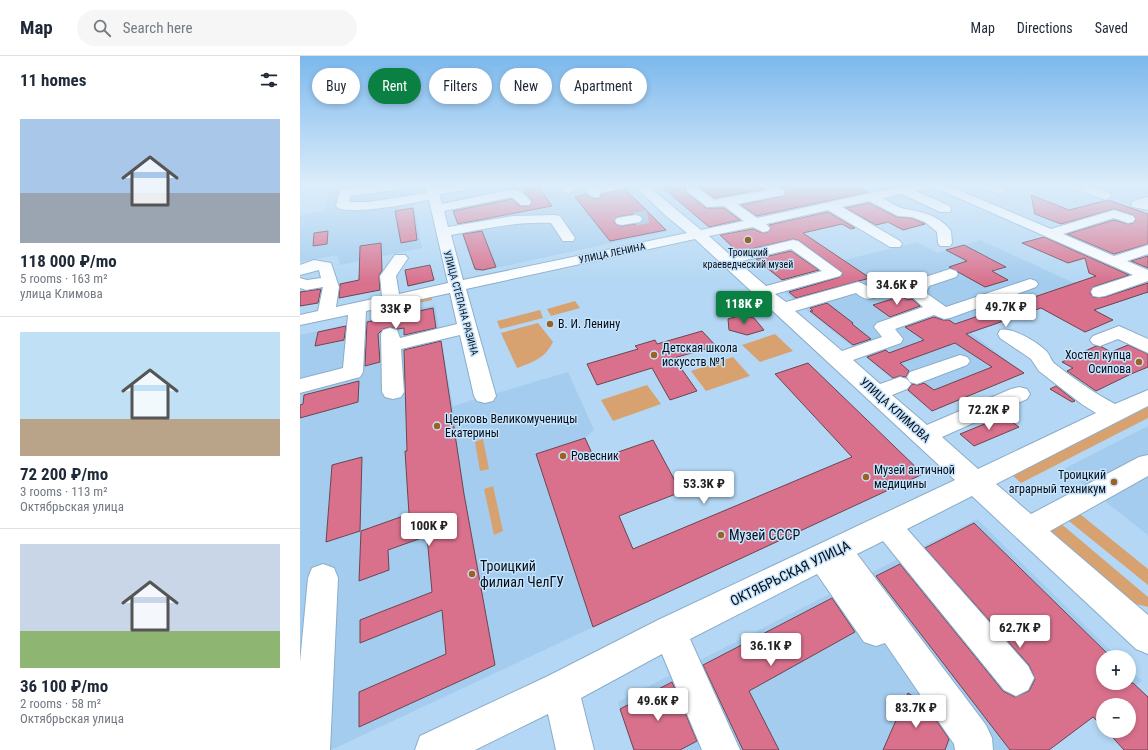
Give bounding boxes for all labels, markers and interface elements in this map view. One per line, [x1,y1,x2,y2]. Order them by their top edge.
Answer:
search box [77,10,357,46]
text: Map [20,16,53,39]
icon: search [91,17,113,39]
text: Search here [123,19,193,37]
text: Map [971,20,995,36]
text: Directions [1017,20,1073,36]
text: Saved [1095,20,1128,36]
chip: Buy [312,68,360,104]
chip: Rent [368,68,421,104]
chip: Filters [429,68,492,104]
chip: New [500,68,552,104]
chip: Apartment [560,68,647,104]
icon: filters [258,69,280,91]
text: 11 homes [20,70,86,90]
icon: home [114,145,186,217]
marker: Троицкий краеведческий музей [743,235,753,245]
street label: УЛИЦА ЛЕНИНА [578,241,646,265]
place label: Троицкий краеведческий музей [703,247,793,270]
street label: УЛИЦА СТЕПАНА РАЗИНА [442,249,480,357]
text: 118 000 ₽/mo [20,251,117,271]
text: 5 rooms · 163 m² [20,271,107,286]
pin: 34.6K ₽ [860,272,934,306]
text: 34.6K ₽ [876,277,918,292]
text: улица Климова [20,286,103,301]
pin: 118K ₽ [711,291,777,325]
pin: 49.7K ₽ [969,294,1043,328]
pin: 33K ₽ [368,296,424,330]
text: 118K ₽ [725,296,763,311]
text: 49.7K ₽ [985,299,1027,314]
text: 33K ₽ [380,301,412,316]
place label: В. И. Ленину [558,317,620,331]
marker: В. И. Ленину [545,319,555,329]
place label: Детская школа искусств №1 [662,341,738,369]
place label: Хостел купца Осипова [1065,348,1131,376]
marker: Детская школа искусств №1 [649,350,659,360]
marker: Хостел купца Осипова [1134,357,1144,367]
icon: home [114,358,186,430]
street label: УЛИЦА КЛИМОВА [857,375,933,445]
pin: 72.2K ₽ [952,397,1026,431]
text: 72.2K ₽ [968,402,1010,417]
place label: Церковь Великомученицы Екатерины [445,412,577,440]
marker: Церковь Великомученицы Екатерины [432,421,442,431]
place label: Ровесник [571,449,619,463]
marker: Ровесник [558,451,568,461]
place label: Музей античной медицины [874,463,955,491]
text: 72 200 ₽/mo [20,464,108,484]
place label: Троицкий аграрный техникум [1009,468,1106,496]
pin: 53.3K ₽ [667,471,741,505]
marker: Музей античной медицины [861,472,871,482]
text: 53.3K ₽ [683,476,725,491]
marker: Троицкий аграрный техникум [1109,477,1119,487]
text: 3 rooms · 113 m² [20,484,107,499]
text: Октябрьская улица [20,499,124,514]
pin: 100K ₽ [396,513,462,547]
text: 100K ₽ [410,518,448,533]
place label: Музей СССР [729,527,800,543]
marker: Музей СССР [716,530,726,540]
street label: ОКТЯБРЬСКАЯ УЛИЦА [727,537,853,609]
place label: Троицкий филиал ЧелГУ [480,558,564,590]
marker: Троицкий филиал ЧелГУ [467,569,477,579]
icon: home [114,570,186,642]
pin: 62.7K ₽ [983,615,1057,649]
text: 62.7K ₽ [999,620,1041,635]
pin: 36.1K ₽ [734,633,808,667]
text: 36.1K ₽ [750,638,792,653]
map controls [1096,650,1136,738]
button: + [1096,650,1136,690]
text: 36 100 ₽/mo [20,676,108,696]
pin: 49.6K ₽ [621,688,695,722]
text: 49.6K ₽ [637,693,679,708]
pin: 83.7K ₽ [879,695,953,729]
text: 2 rooms · 58 m² [20,696,101,711]
button: − [1096,698,1136,738]
text: 83.7K ₽ [895,700,937,715]
text: Октябрьская улица [20,711,124,726]

